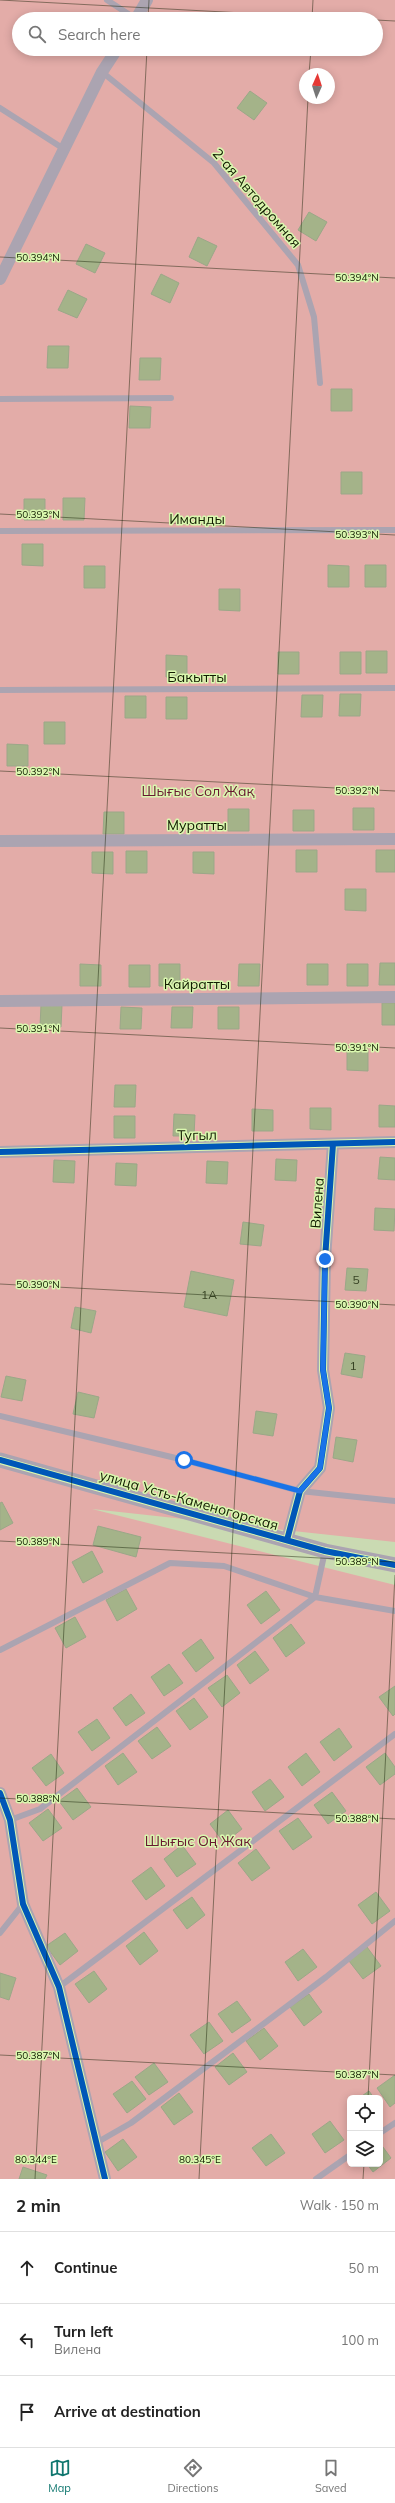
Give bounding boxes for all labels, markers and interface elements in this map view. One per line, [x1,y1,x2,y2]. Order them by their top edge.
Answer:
search box [12,12,383,56]
icon: search [26,23,48,45]
text: Search here [58,25,140,44]
north arrow [299,68,335,104]
street label: 2-ая Автодромная [209,144,305,252]
text: 50.394°N [16,251,60,264]
text: 50.394°N [335,271,379,284]
text: 50.393°N [16,508,60,521]
street label: Иманды [169,510,225,528]
text: 50.393°N [335,528,379,541]
street label: Бакытты [167,668,227,686]
text: 50.392°N [16,765,60,778]
park label: Шығыс Сол Жақ [141,782,255,800]
text: 50.392°N [335,784,379,797]
street label: Муратты [167,816,227,834]
street label: Кайратты [164,975,230,993]
text: 50.391°N [16,1022,60,1035]
text: 50.391°N [335,1041,379,1054]
street label: Тугыл [177,1126,217,1144]
street label: Вилена [306,1177,328,1229]
route end [316,1250,334,1268]
house number: 5 [352,1272,360,1287]
text: 50.390°N [16,1278,60,1291]
house number: 1А [201,1287,217,1302]
text: 50.390°N [335,1298,379,1311]
house number: 1 [349,1358,357,1373]
route start [175,1451,193,1469]
street label: улица Усть-Каменогорская [98,1466,280,1534]
text: 50.389°N [16,1535,60,1548]
text: 50.389°N [335,1555,379,1568]
text: 50.388°N [16,1792,60,1805]
text: 50.388°N [335,1812,379,1825]
park label: Шығыс Оң Жақ [145,1832,251,1850]
text: 50.387°N [16,2049,60,2062]
text: 50.387°N [335,2068,379,2081]
map controls [347,2095,383,2167]
button: locate [347,2095,383,2131]
button: layers [347,2131,383,2167]
text: 80.344°E [15,2153,57,2166]
text: 80.345°E [179,2153,221,2166]
text: 2 min [16,2195,61,2216]
text: Walk · 150 m [300,2197,379,2213]
icon: ahead [16,2257,38,2279]
text: Continue [54,2258,117,2277]
text: 50 m [349,2260,379,2276]
text: Turn left [54,2322,113,2341]
icon: left [16,2329,38,2351]
text: 100 m [341,2332,379,2348]
text: Вилена [54,2341,101,2357]
icon: arrive [16,2401,38,2423]
text: Arrive at destination [54,2402,201,2421]
tab: Map [48,2457,71,2495]
tab: Directions [168,2457,218,2495]
tab: Saved [315,2457,347,2495]

